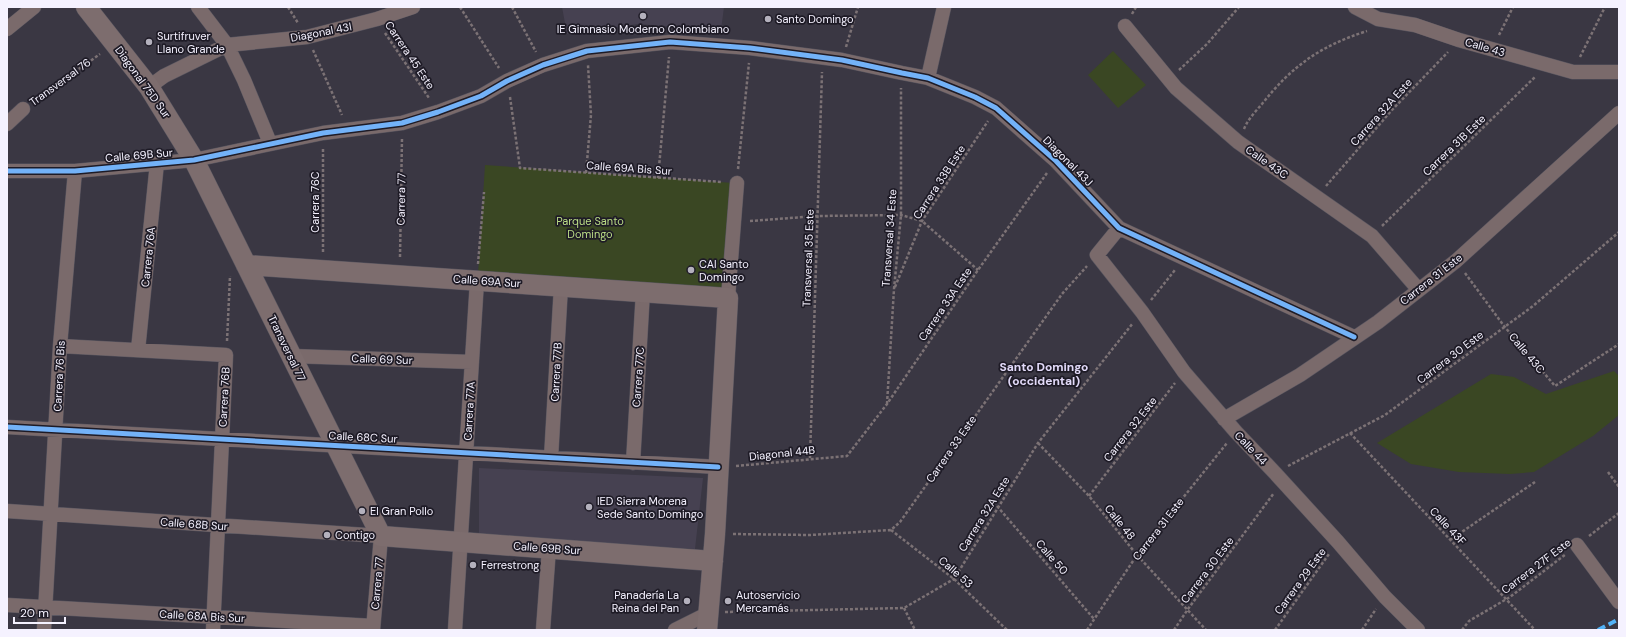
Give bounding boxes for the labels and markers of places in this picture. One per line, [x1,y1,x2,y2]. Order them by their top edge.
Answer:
marker: IE Gimnasio Moderno Colombiano [638,11,648,21]
place label: Santo Domingo [776,12,854,26]
marker: Santo Domingo [763,14,773,24]
place label: IE Gimnasio Moderno Colombiano [557,22,729,36]
place label: Surtifruver Llano Grande [157,29,225,56]
marker: Surtifruver Llano Grande [144,37,154,47]
place label: CAI Santo Domingo [699,257,749,284]
marker: CAI Santo Domingo [686,265,696,275]
place label: IED Sierra Morena Sede Santo Domingo [597,494,703,521]
marker: IED Sierra Morena Sede Santo Domingo [584,502,594,512]
place label: El Gran Pollo [370,504,433,518]
marker: El Gran Pollo [357,506,367,516]
place label: Contigo [335,528,375,542]
marker: Contigo [322,530,332,540]
place label: Ferrestrong [481,558,540,572]
marker: Ferrestrong [468,560,478,570]
place label: Panadería La Reina del Pan [612,588,679,615]
place label: Autoservicio Mercamás [736,588,800,615]
marker: Panadería La Reina del Pan [682,596,692,606]
marker: Autoservicio Mercamás [723,596,733,606]

